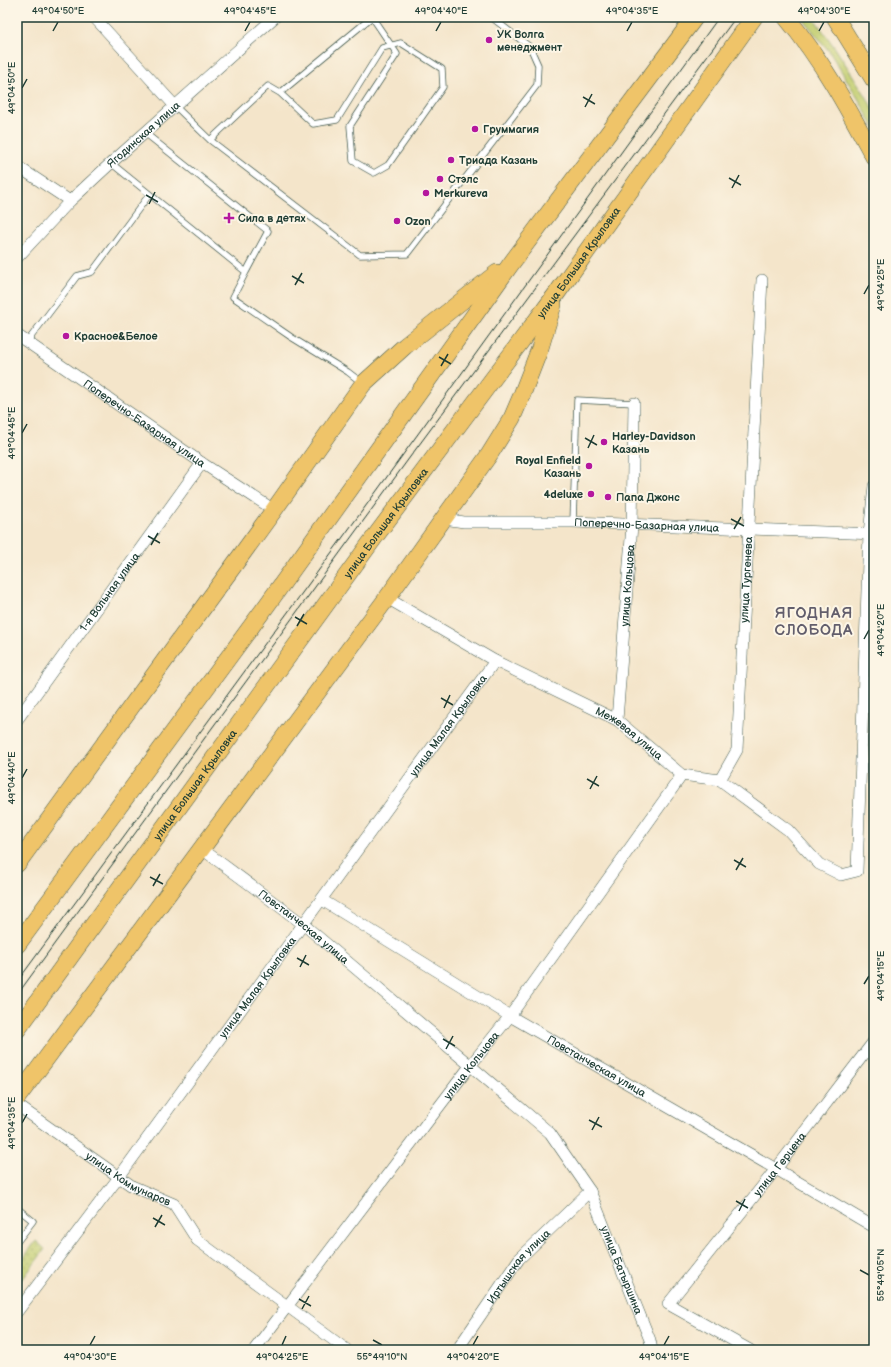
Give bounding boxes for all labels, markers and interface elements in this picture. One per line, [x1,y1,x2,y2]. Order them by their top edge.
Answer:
text: 49°04'50"E [32,5,85,17]
text: 49°04'45"E [224,5,277,17]
text: 49°04'40"E [414,5,468,17]
text: 49°04'35"E [606,5,659,17]
text: 49°04'30"E [797,5,851,17]
place label: УК Волга менеджмент [497,28,563,54]
marker: УК Волга менеджмент [484,35,494,45]
text: 49°04'50"E [6,61,18,114]
street label: Ягодинская улица [104,98,183,170]
place label: Груммагия [483,123,539,136]
marker: Груммагия [470,124,480,134]
place label: Триада Казань [459,154,538,167]
marker: Триада Казань [446,155,456,165]
place label: Стэлс [448,173,479,186]
marker: Стэлс [435,174,445,184]
place label: Merkureva [434,187,488,200]
marker: Merkureva [421,188,431,198]
street label: улица Большая Крыловка [534,204,623,321]
marker: Сила в детях [223,212,235,224]
place label: Сила в детях [238,212,306,225]
place label: Ozon [405,215,431,228]
marker: Ozon [392,216,402,226]
text: 49°04'25"E [875,258,887,311]
place label: Красное&Белое [74,330,158,343]
marker: Красное&Белое [61,331,71,341]
street label: Поперечно-Базарная улица [81,377,208,470]
text: 49°04'45"E [6,406,18,459]
place label: Harley-Davidson Казань [612,430,696,456]
marker: Harley-Davidson Казань [599,437,609,447]
place label: Royal Enfield Казань [515,454,581,480]
marker: Royal Enfield Казань [584,461,594,471]
street label: улица Большая Крыловка [341,465,431,580]
place label: 4deluxe [544,488,583,501]
marker: 4deluxe [586,489,596,499]
place label: Папа Джонс [616,491,680,504]
marker: Папа Джонс [603,492,613,502]
street label: Поперечно-Базарная улица [574,516,720,534]
street label: улица Тургенева [737,536,755,623]
street label: улица Кольцова [618,543,637,627]
street label: 1-я Вольная улица [77,549,142,634]
text: 49°04'20"E [875,603,887,656]
district label: ЯГОДНАЯ СЛОБОДА [774,604,854,640]
street label: улица Малая Крыловка [407,672,490,779]
street label: Межевая улица [593,704,666,763]
street label: улица Большая Крыловка [150,726,240,843]
text: 49°04'40"E [6,751,18,805]
street label: Повстанческая улица [256,887,352,967]
street label: улица Малая Крыловка [216,934,299,1040]
text: 49°04'15"E [875,950,887,1001]
street label: улица Кольцова [441,1028,502,1102]
street label: Повстанческая улица [545,1032,649,1100]
text: 49°04'35"E [6,1096,18,1149]
street label: улица Герцена [751,1129,809,1198]
street label: улица Коммунаров [83,1149,173,1208]
street label: улица Батыршина [598,1224,646,1317]
street label: Иртышская улица [484,1226,553,1306]
text: 55°49'05"N [875,1249,887,1301]
text: 49°04'30"E [63,1351,117,1363]
text: 49°04'25"E [256,1351,309,1363]
text: 55°49'10"N [356,1351,408,1363]
text: 49°04'20"E [447,1351,500,1363]
text: 49°04'15"E [639,1351,690,1363]

